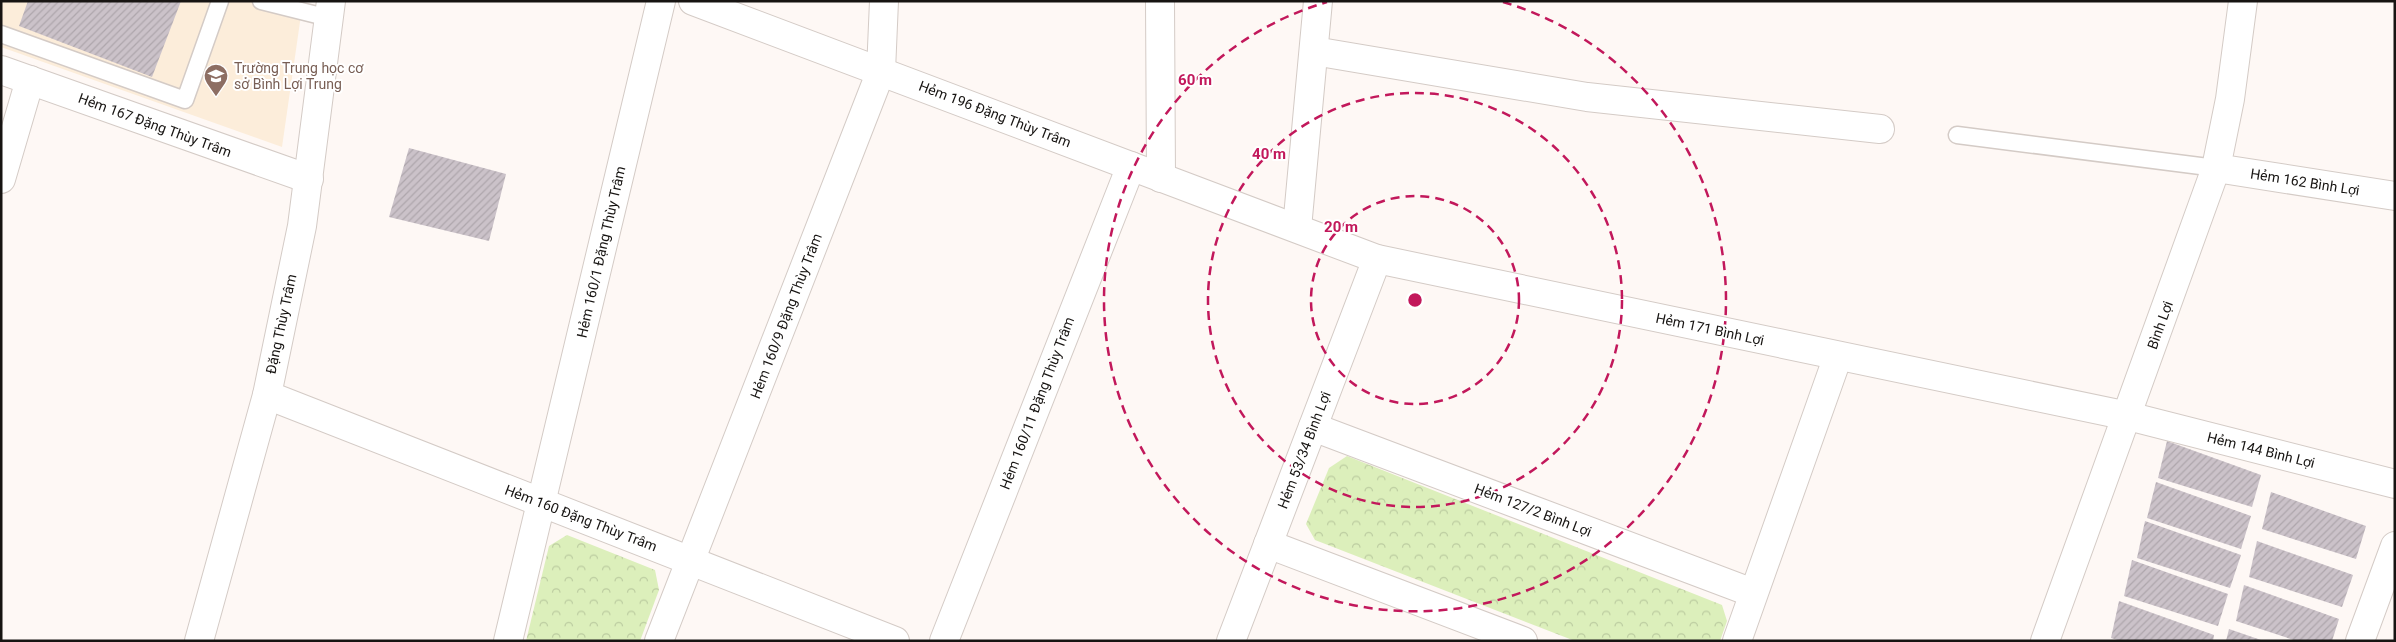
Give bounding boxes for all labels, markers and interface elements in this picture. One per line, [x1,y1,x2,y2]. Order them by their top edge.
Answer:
place label: Trường Trung học cơ sở Bình Lợi Trung [234,60,364,92]
school or university icon: Trường Trung học cơ sở Bình Lợi Trung [203,63,229,97]
text: 60 m [1178,71,1212,89]
street label: Hẻm 196 Đặng Thùy Trâm [917,78,1073,150]
street label: Hẻm 167 Đặng Thùy Trâm [76,90,234,160]
text: 40 m [1252,145,1286,163]
street label: Hẻm 160/1 Đặng Thùy Trâm [573,165,629,339]
street label: Hẻm 162 Bình Lợi [2249,165,2361,199]
text: 20 m [1324,218,1358,236]
street label: Hẻm 160/9 Đặng Thùy Trâm [747,231,825,401]
street label: Đặng Thùy Trâm [263,273,299,375]
centre of rings [1406,291,1424,309]
street label: Bình Lợi [2144,299,2176,351]
street label: Hẻm 171 Bình Lợi [1654,310,1766,348]
street label: Hẻm 160/11 Đặng Thùy Trâm [997,315,1077,491]
street label: Hẻm 53/34 Bình Lợi [1274,389,1334,511]
street label: Hẻm 144 Bình Lợi [2206,429,2316,471]
street label: Hẻm 127/2 Bình Lợi [1472,480,1594,540]
street label: Hẻm 160 Đặng Thùy Trâm [503,482,659,554]

